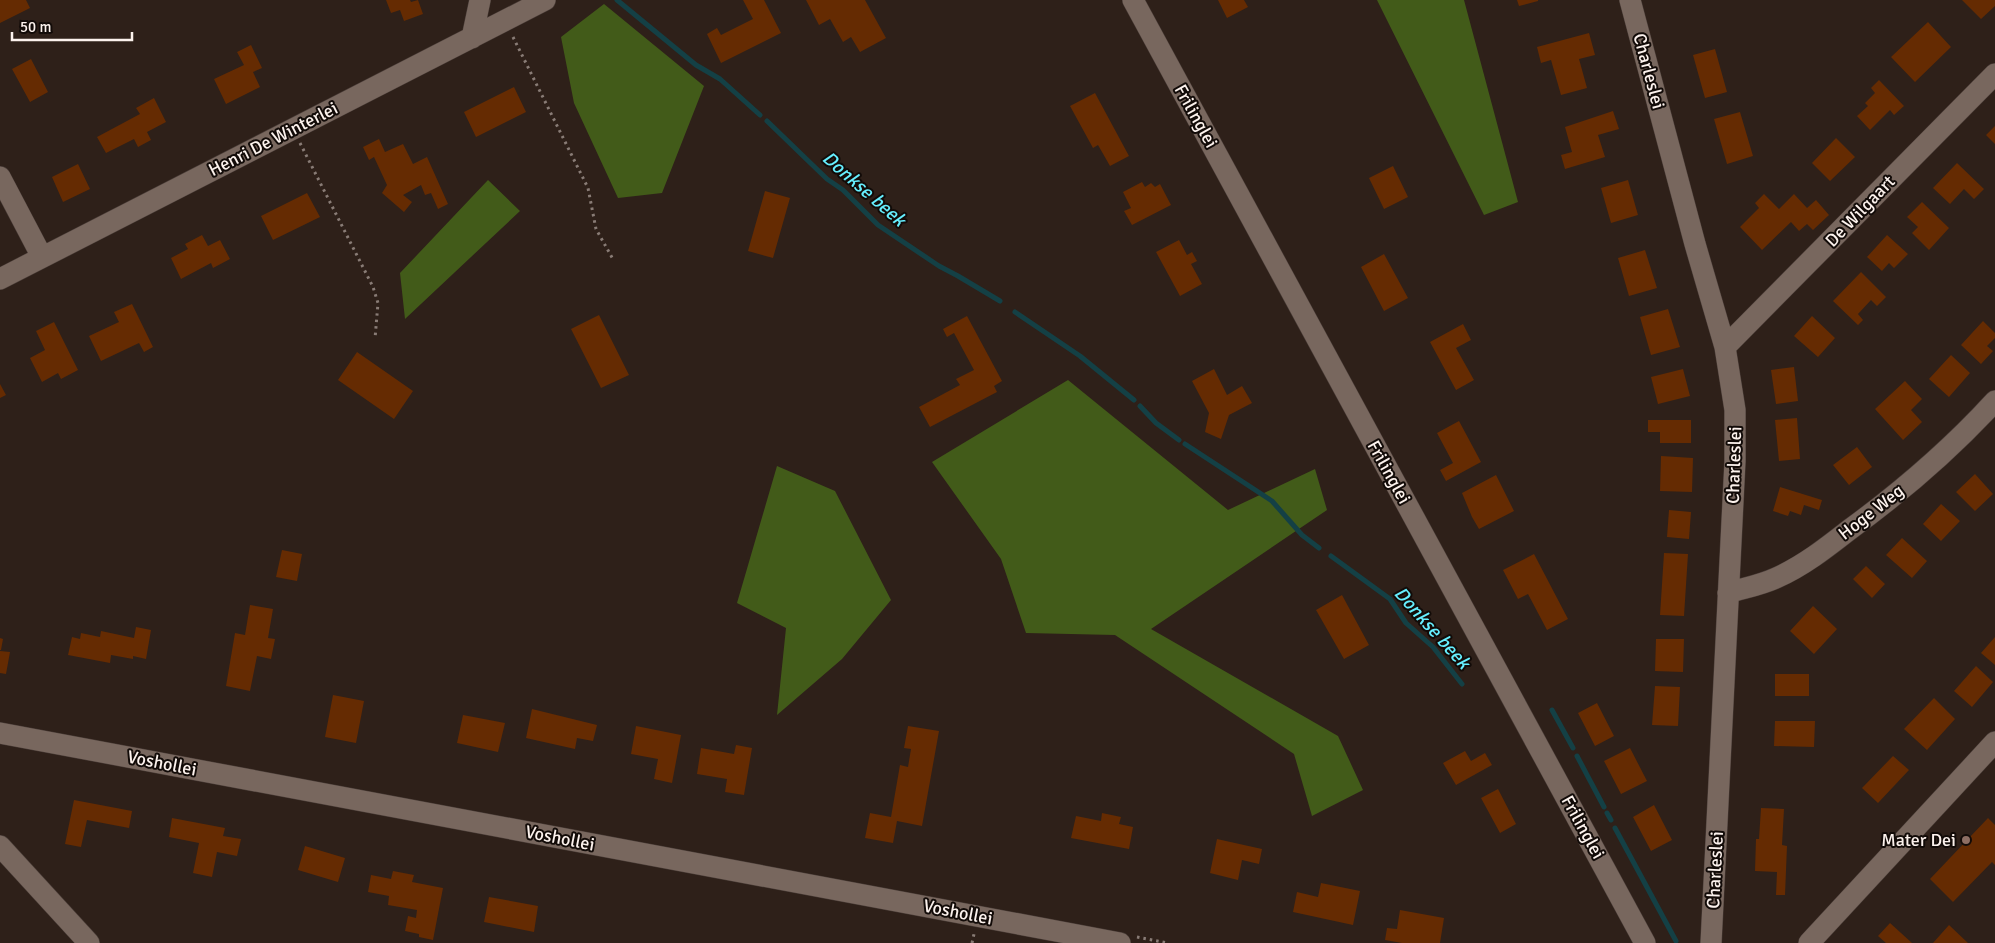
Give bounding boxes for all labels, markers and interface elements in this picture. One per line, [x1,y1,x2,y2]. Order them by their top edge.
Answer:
scale bar [12,10,132,42]
text: 50 m [20,18,51,36]
street label: Charleslei [1628,31,1670,111]
street label: Frilinglei [1170,80,1222,152]
street label: Henri De Winterlei [205,97,341,181]
water label: Donkse beek [817,146,912,233]
street label: De Wilgaart [1820,171,1900,251]
street label: Charleslei [1722,426,1746,504]
street label: Frilinglei [1363,436,1415,508]
street label: Hoge Weg [1834,480,1908,544]
water label: Donkse beek [1389,582,1476,675]
street label: Voshollei [126,746,198,780]
street label: Frilinglei [1557,791,1609,863]
street label: Voshollei [524,821,596,855]
place label: Mater Dei [1881,829,1956,851]
street label: Charleslei [1702,831,1728,909]
marker: Mater Dei [1960,834,1972,846]
street label: Voshollei [922,895,994,929]

